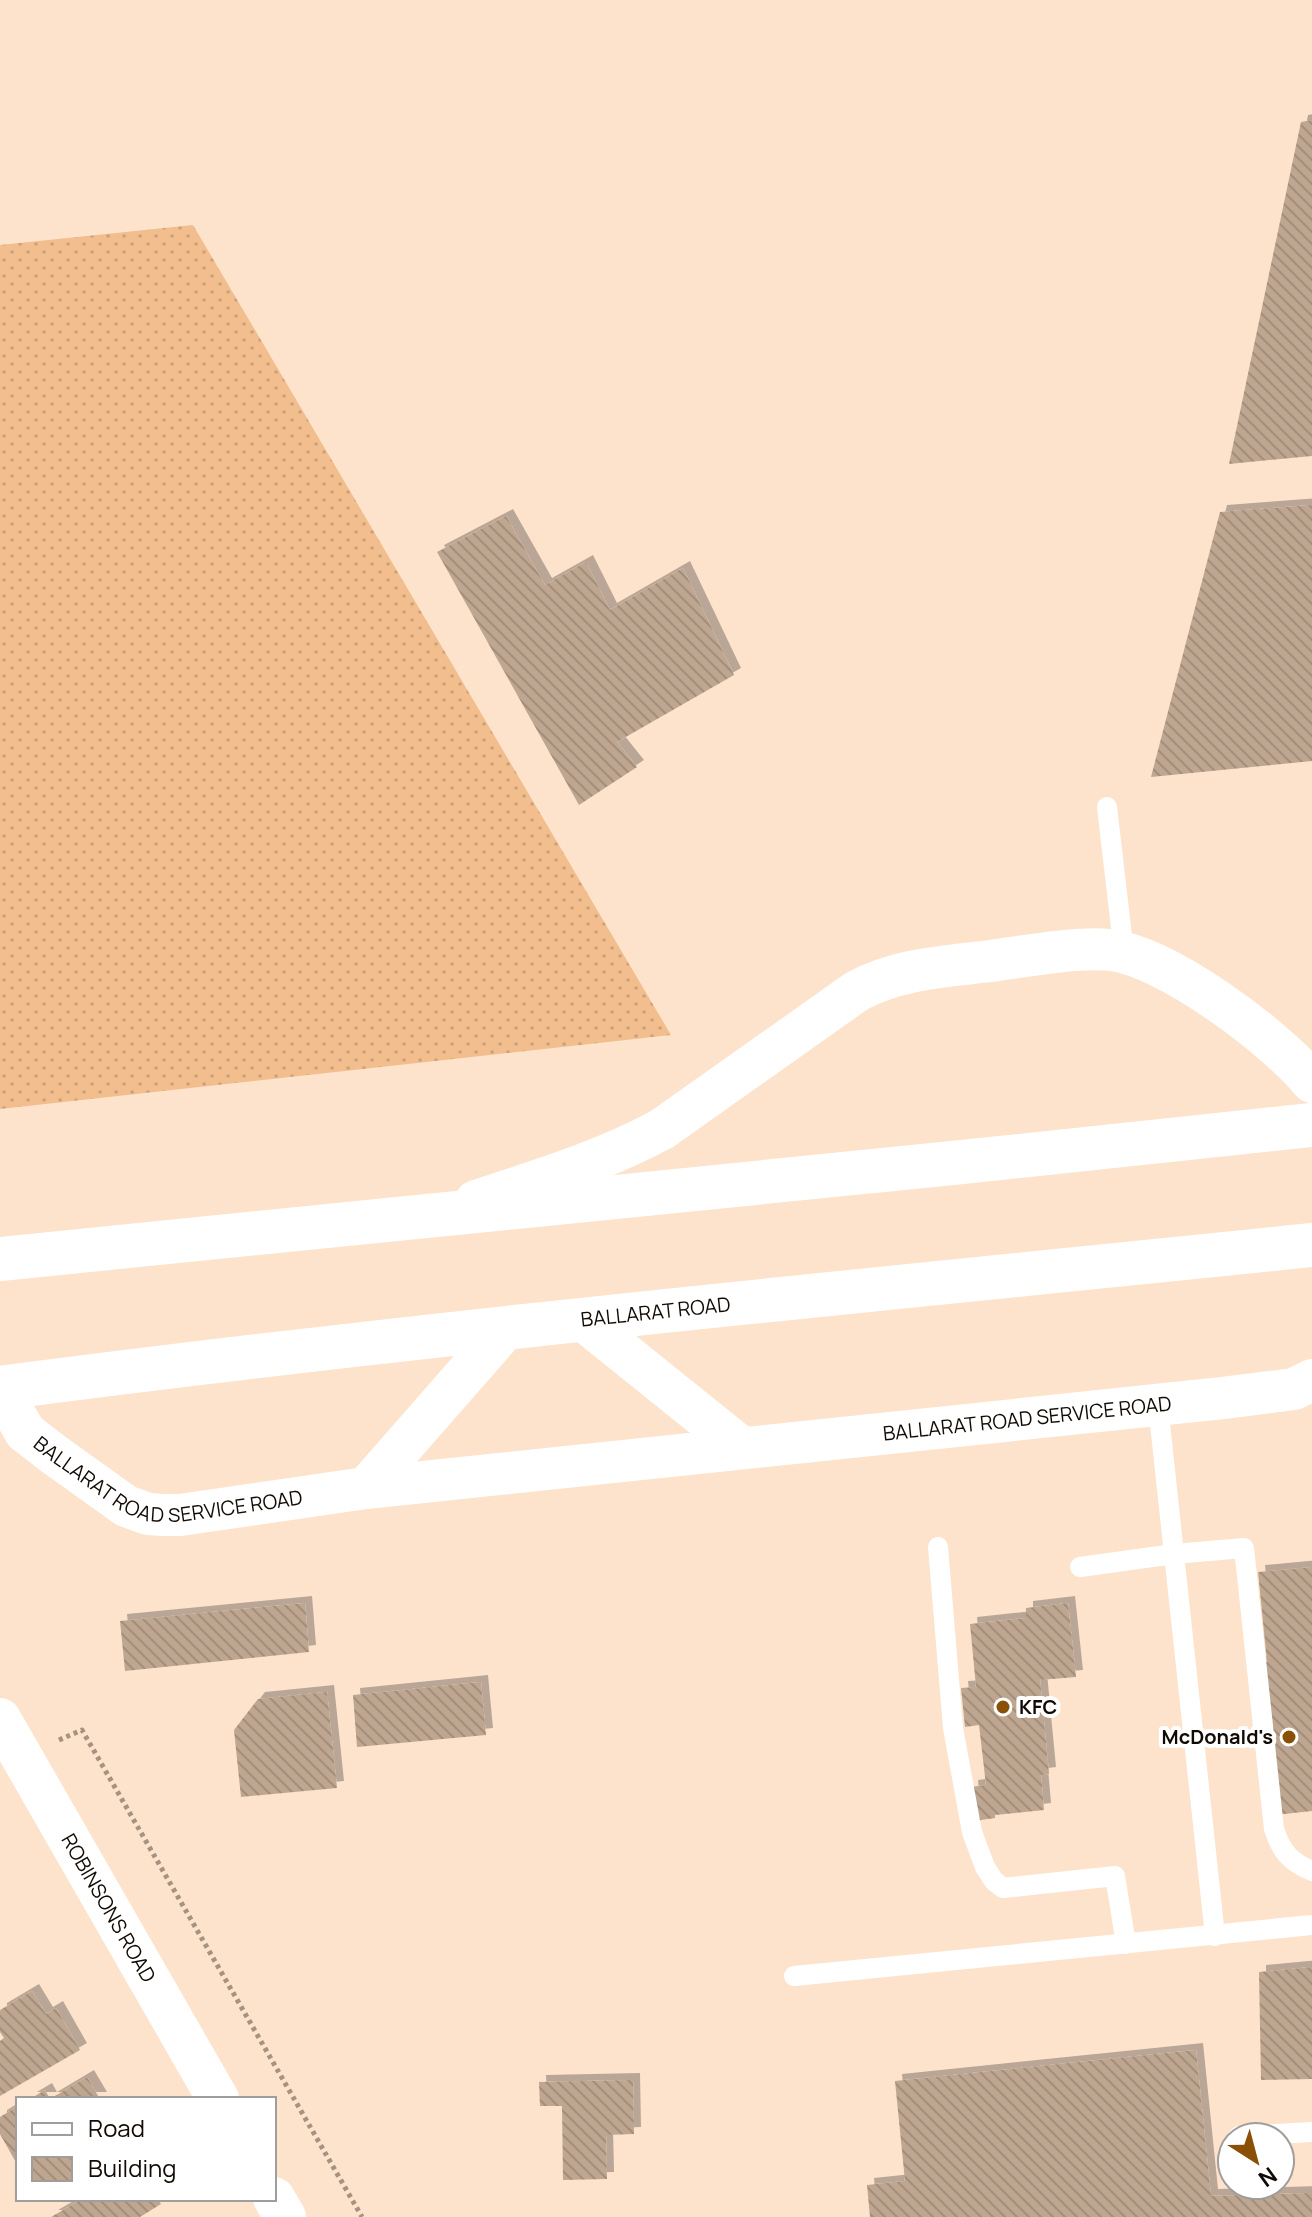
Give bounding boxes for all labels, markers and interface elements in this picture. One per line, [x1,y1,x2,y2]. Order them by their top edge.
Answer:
street label: BALLARAT ROAD [579,1290,732,1333]
street label: BALLARAT ROAD SERVICE ROAD [881,1390,1173,1447]
street label: BALLARAT ROAD SERVICE ROAD [28,1430,304,1528]
place label: KFC [1019,1693,1057,1720]
marker: KFC [994,1698,1012,1716]
place label: McDonald's [1162,1723,1273,1750]
marker: McDonald's [1280,1728,1298,1746]
street label: ROBINSONS ROAD [56,1829,162,1987]
legend [16,2097,276,2201]
text: Road [88,2111,145,2144]
north arrow [1216,2121,1296,2201]
text: Building [88,2151,176,2184]
text: N [1253,2160,1283,2194]

